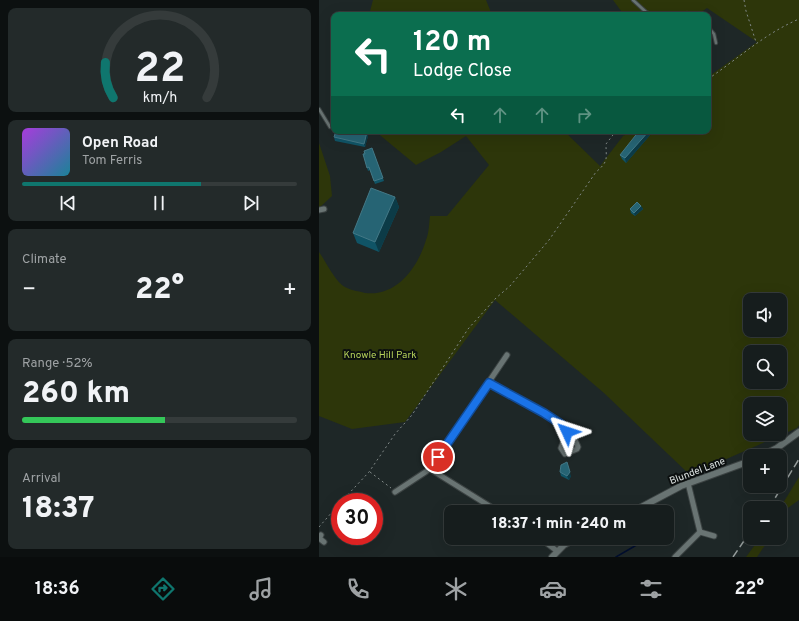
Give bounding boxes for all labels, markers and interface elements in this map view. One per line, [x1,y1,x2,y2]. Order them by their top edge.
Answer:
text: 120 m [413,25,491,61]
icon: left [347,28,399,80]
text: 22 [134,44,185,97]
text: Lodge Close [413,60,512,83]
text: km/h [142,89,177,107]
icon: left [447,104,469,126]
icon: ahead [489,104,511,126]
icon: ahead [531,104,553,126]
icon: right [573,104,595,126]
text: Open Road [82,134,158,153]
text: Tom Ferris [82,153,142,169]
icon: previous [57,192,79,214]
icon: pause [148,192,170,214]
icon: next [240,192,262,214]
text: Climate [22,252,67,268]
text: 22° [135,272,184,309]
text: − [22,277,36,304]
text: + [283,277,297,304]
map controls [743,293,787,545]
button: sound [743,293,787,337]
button: search [743,345,787,389]
park label: Knowle Hill Park [343,349,417,362]
text: Range · 52% [22,356,93,372]
text: 260 km [22,376,130,413]
button: layers [743,397,787,441]
position arrow [546,411,588,453]
pin [421,440,455,474]
icon: arrive [427,446,449,468]
button: + [743,449,787,493]
street label: Blundel Lane [668,455,727,488]
text: Arrival [22,471,61,487]
text: 18:37 [22,491,94,528]
speed limit sign: 30 [331,493,383,545]
button: − [743,501,787,545]
text: 18:37 · 1 min · 240 m [492,515,626,534]
icon: directions [149,575,177,603]
icon: music [247,575,275,603]
icon: phone [344,575,372,603]
icon: climate [442,575,470,603]
icon: car [539,575,567,603]
icon: filters [637,575,665,603]
text: 18:36 [35,578,80,601]
text: 22° [735,578,764,601]

